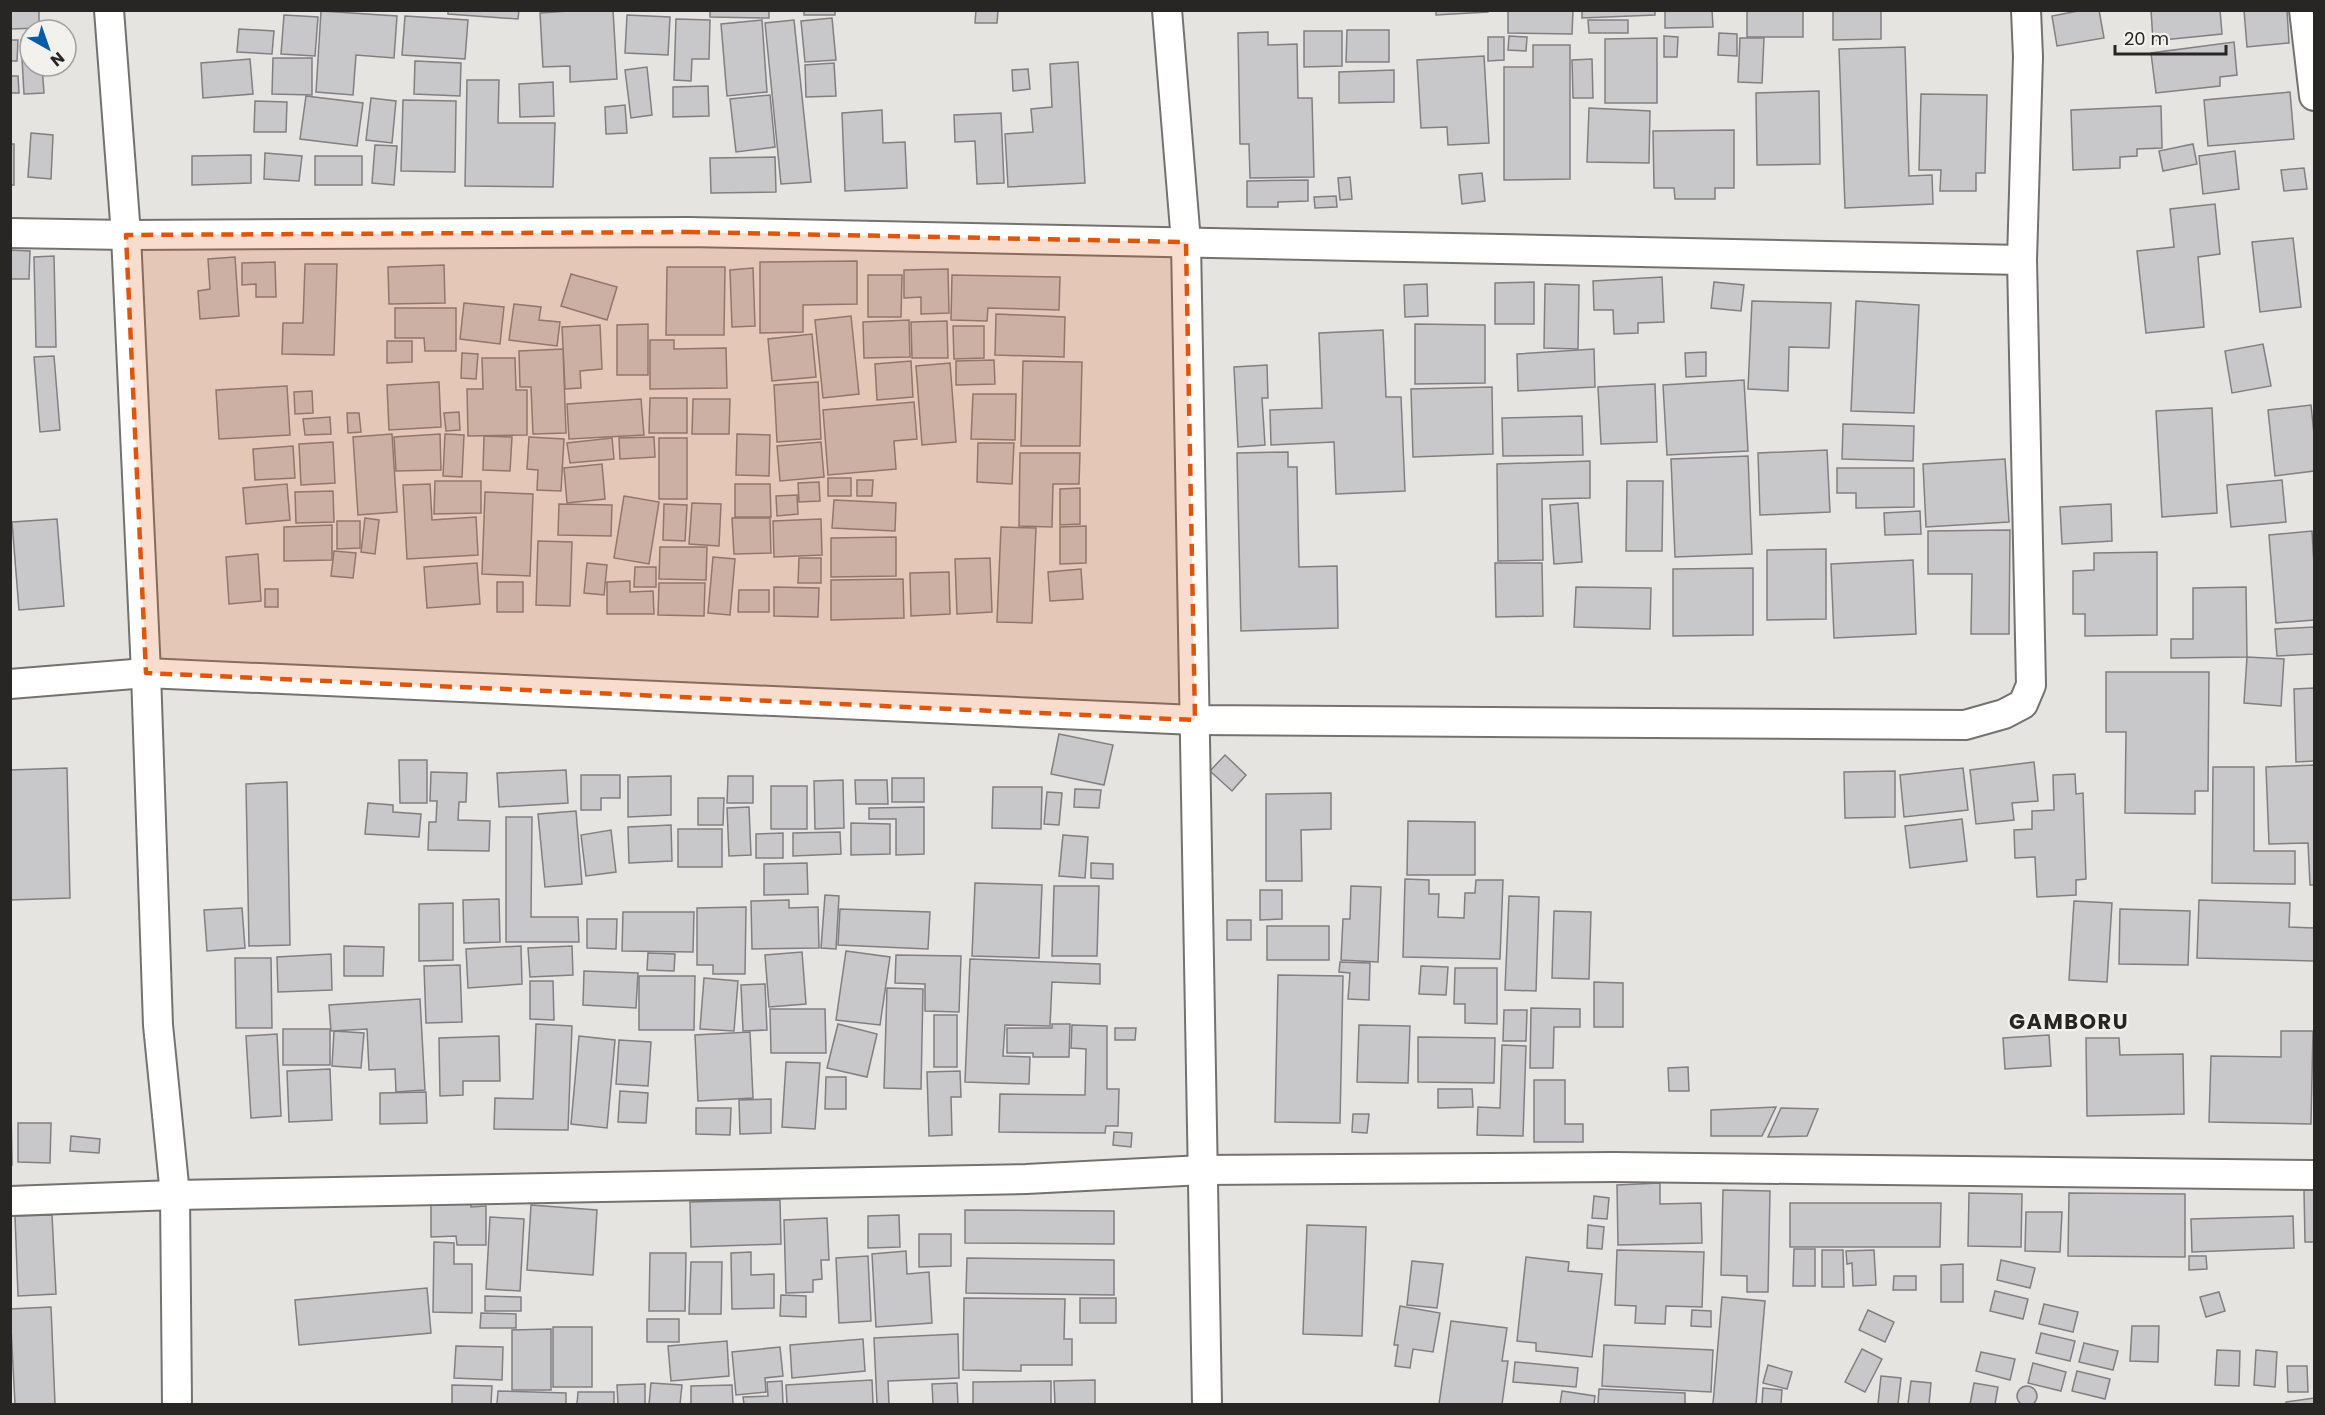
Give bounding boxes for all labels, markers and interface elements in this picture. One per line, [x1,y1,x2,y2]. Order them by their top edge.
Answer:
north arrow [18,18,78,78]
scale bar [2115,18,2226,56]
text: 20 m [2124,26,2169,51]
text: N [45,46,69,72]
district label: GAMBORU [2009,1007,2129,1036]

